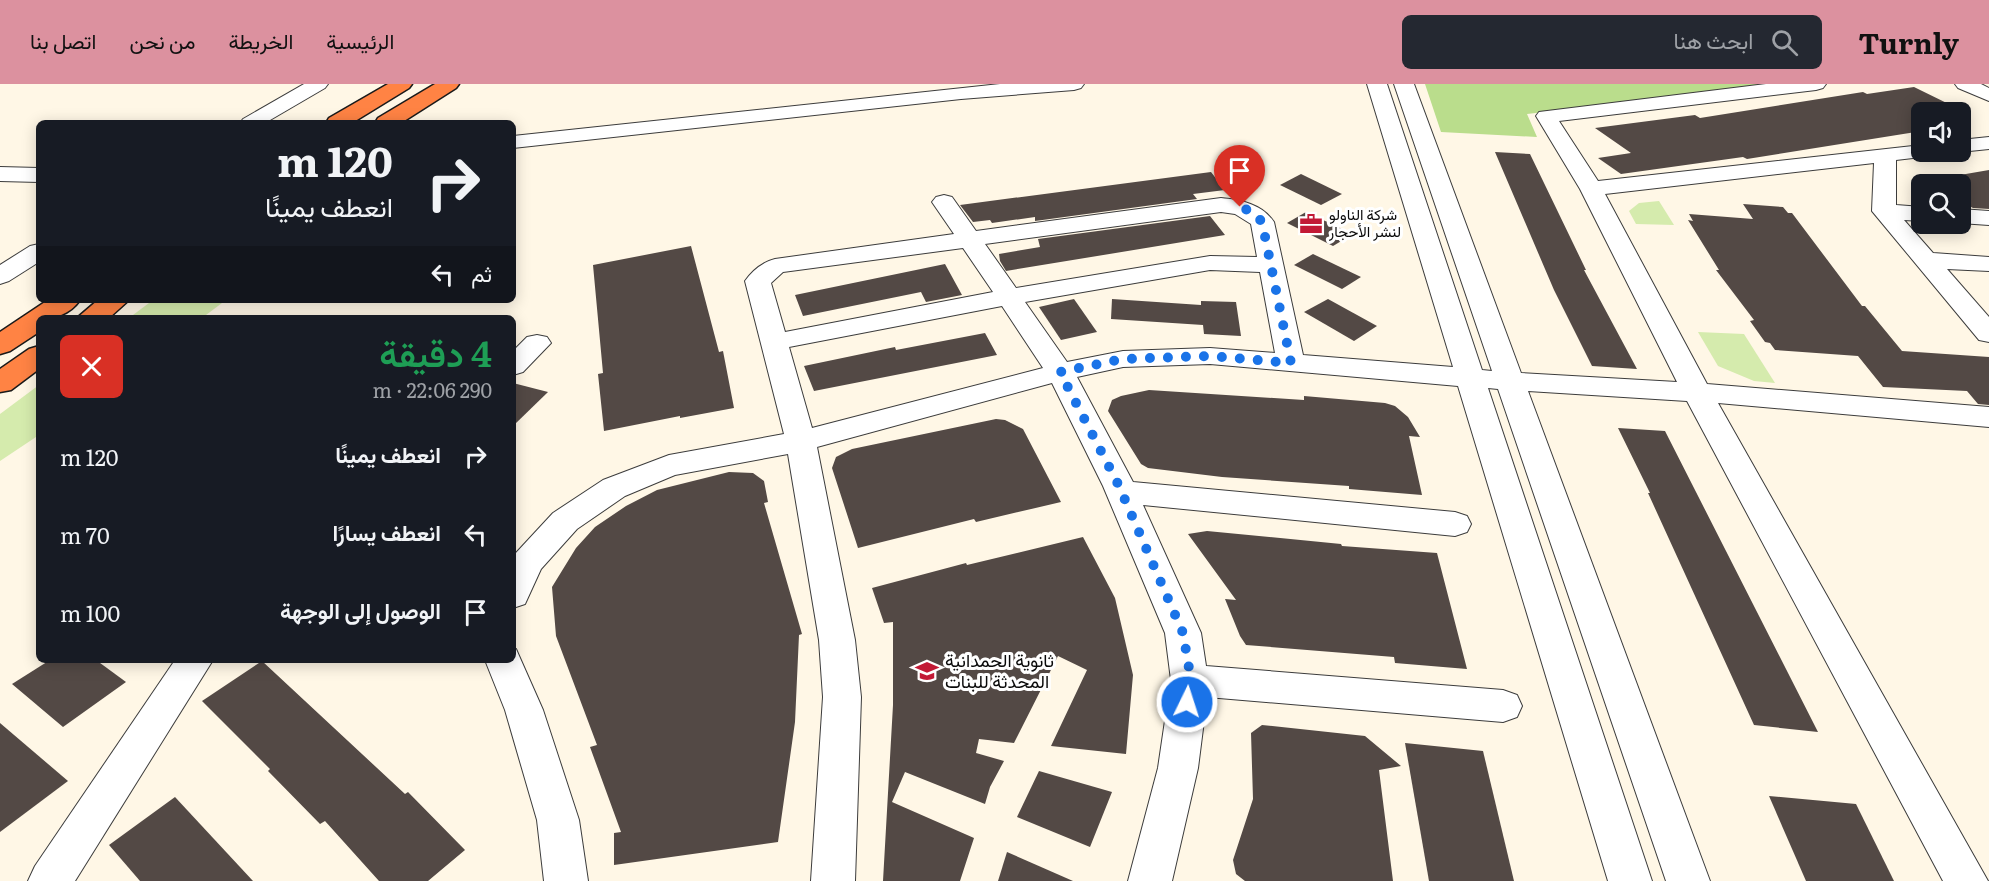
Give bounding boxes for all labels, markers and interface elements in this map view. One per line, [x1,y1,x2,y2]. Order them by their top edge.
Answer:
search box [1402,15,1822,69]
text: Turnly [1858,21,1959,63]
text: ابحث هنا [1673,23,1753,56]
text: اتصل بنا [30,24,96,55]
text: من نحن [129,24,195,55]
text: الخريطة [228,24,293,55]
text: الرئيسية [326,24,394,55]
icon: search [1768,26,1801,59]
map controls [1911,102,1971,234]
button: sound [1911,102,1971,162]
text: 120 m [277,128,393,190]
icon: right [414,144,492,222]
pin [1214,145,1265,207]
icon: arrive [1223,154,1256,187]
button: search [1911,174,1971,234]
text: انعطف يمينًا [265,185,393,225]
place label: شركة الناولو لنشر الأحجار [1328,202,1401,242]
office icon: شركة الناولو لنشر الأحجار [1298,211,1324,237]
text: ثم [471,256,492,289]
icon: left [426,258,459,291]
text: 4 دقيقة [379,325,492,378]
button: close [60,335,123,398]
text: 290 m · 22:06 [373,374,492,404]
text: انعطف يمينًا [335,437,441,470]
text: 120 m [60,440,119,473]
icon: right [459,440,492,473]
text: انعطف يسارًا [332,515,441,548]
text: 70 m [60,518,110,551]
icon: left [459,518,492,551]
text: الوصول إلى الوجهة [280,593,441,626]
text: 100 m [60,596,120,629]
icon: arrive [459,596,492,629]
place label: ثانوية الحمدانية المحدثة للبنات [945,646,1054,694]
school or university icon: ثانوية الحمدانية المحدثة للبنات [914,658,940,684]
position arrow [1155,670,1219,734]

